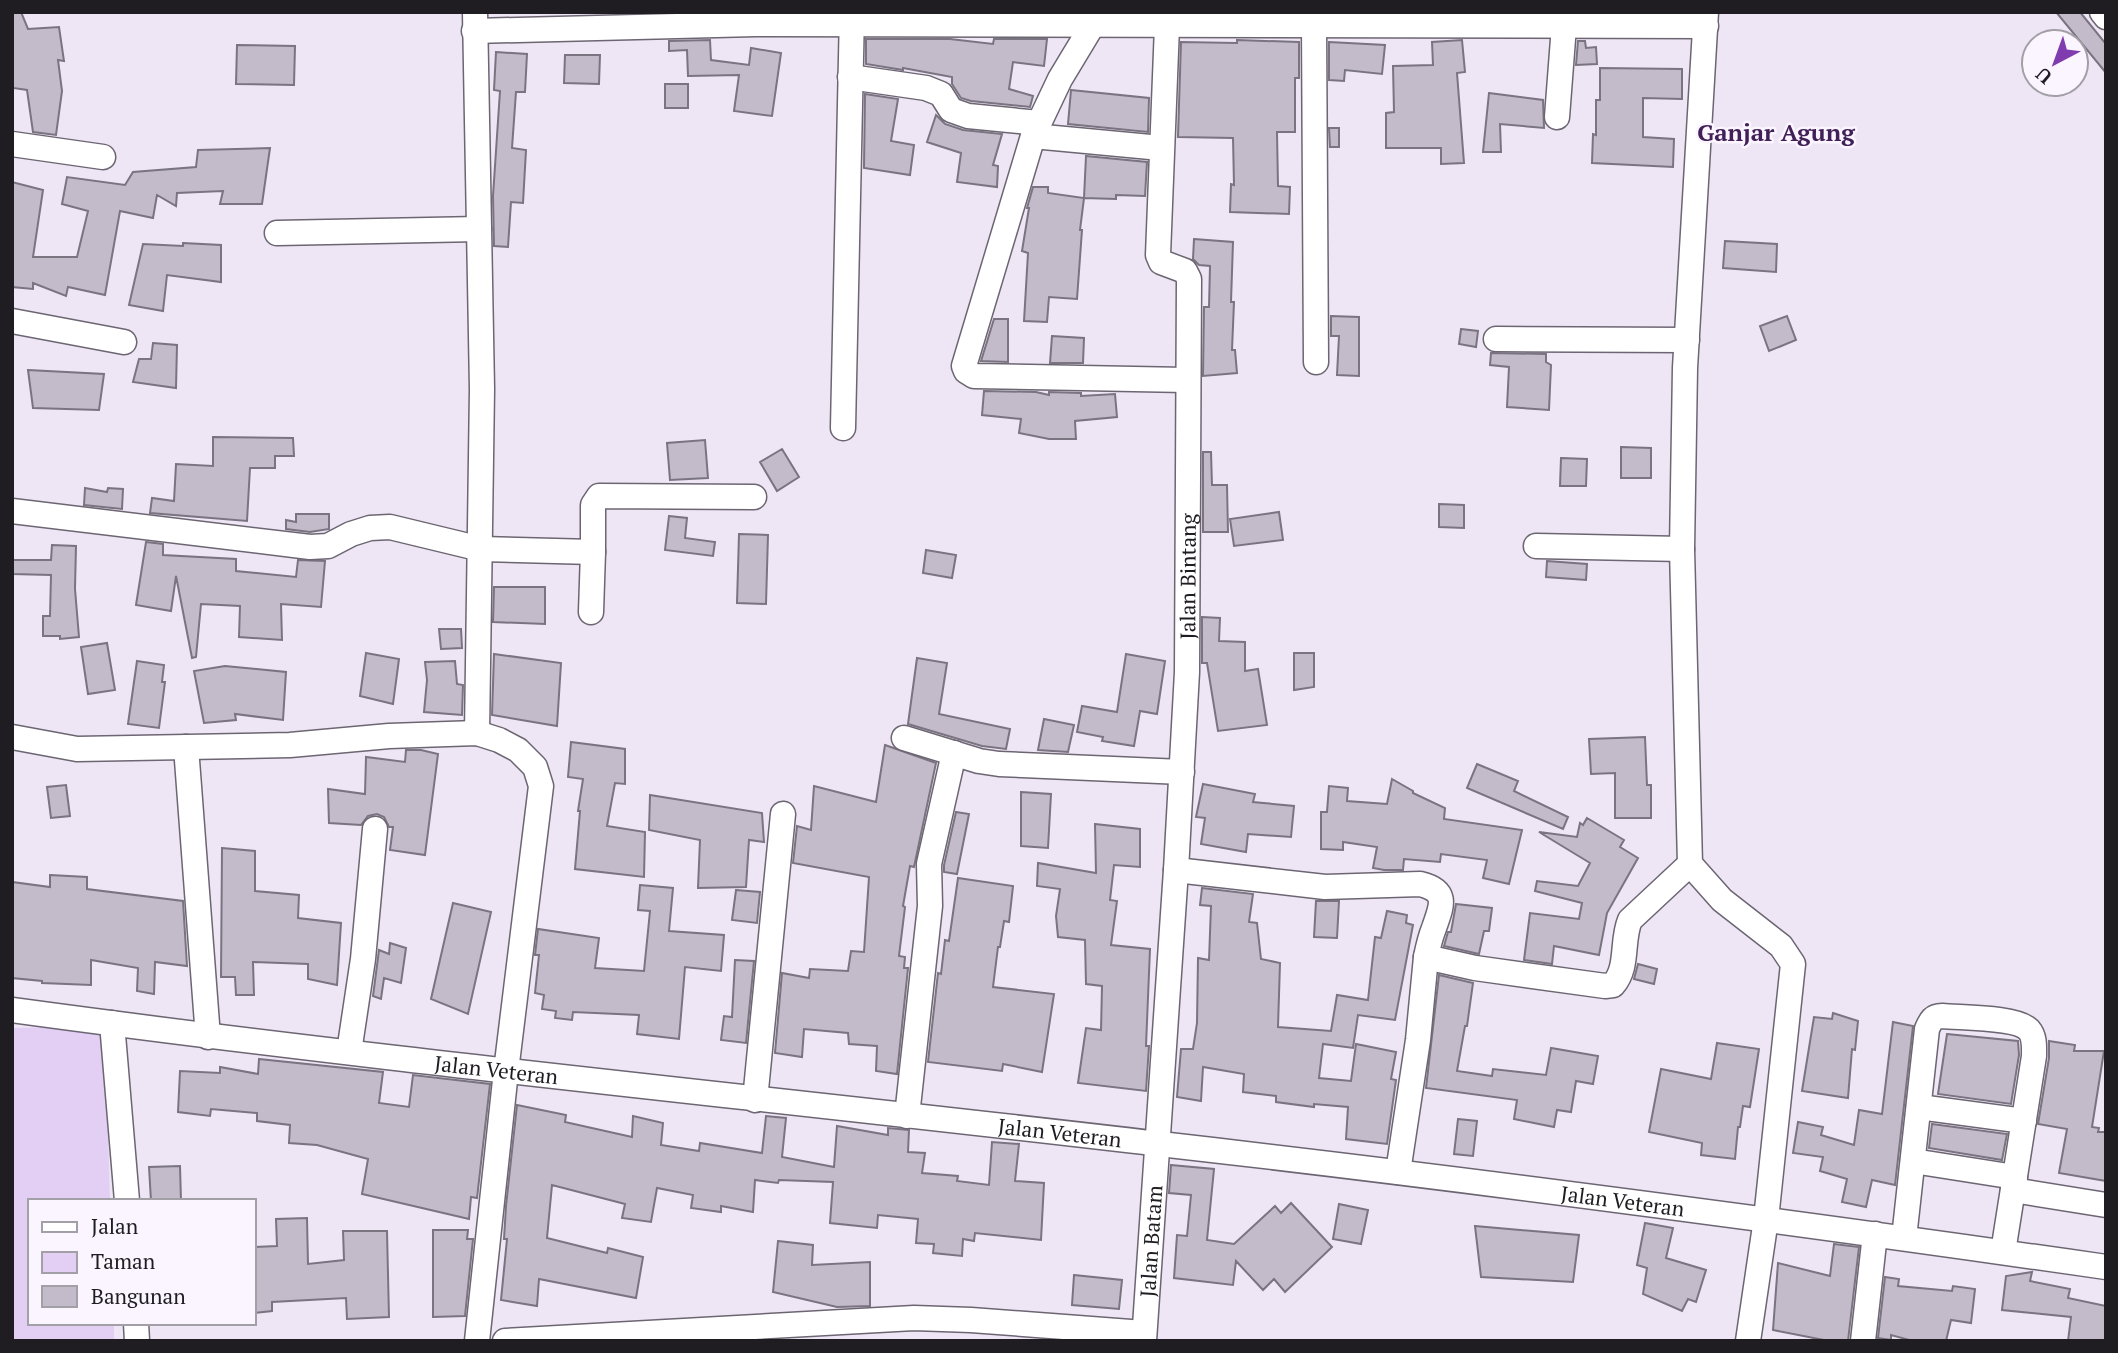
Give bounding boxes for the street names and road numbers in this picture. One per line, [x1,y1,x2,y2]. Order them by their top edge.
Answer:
street label: Jalan Bintang [1173,512,1202,639]
street label: Jalan Veteran [433,1049,560,1091]
street label: Jalan Veteran [997,1111,1124,1153]
street label: Jalan Veteran [1559,1179,1687,1223]
street label: Jalan Batam [1133,1184,1169,1298]

